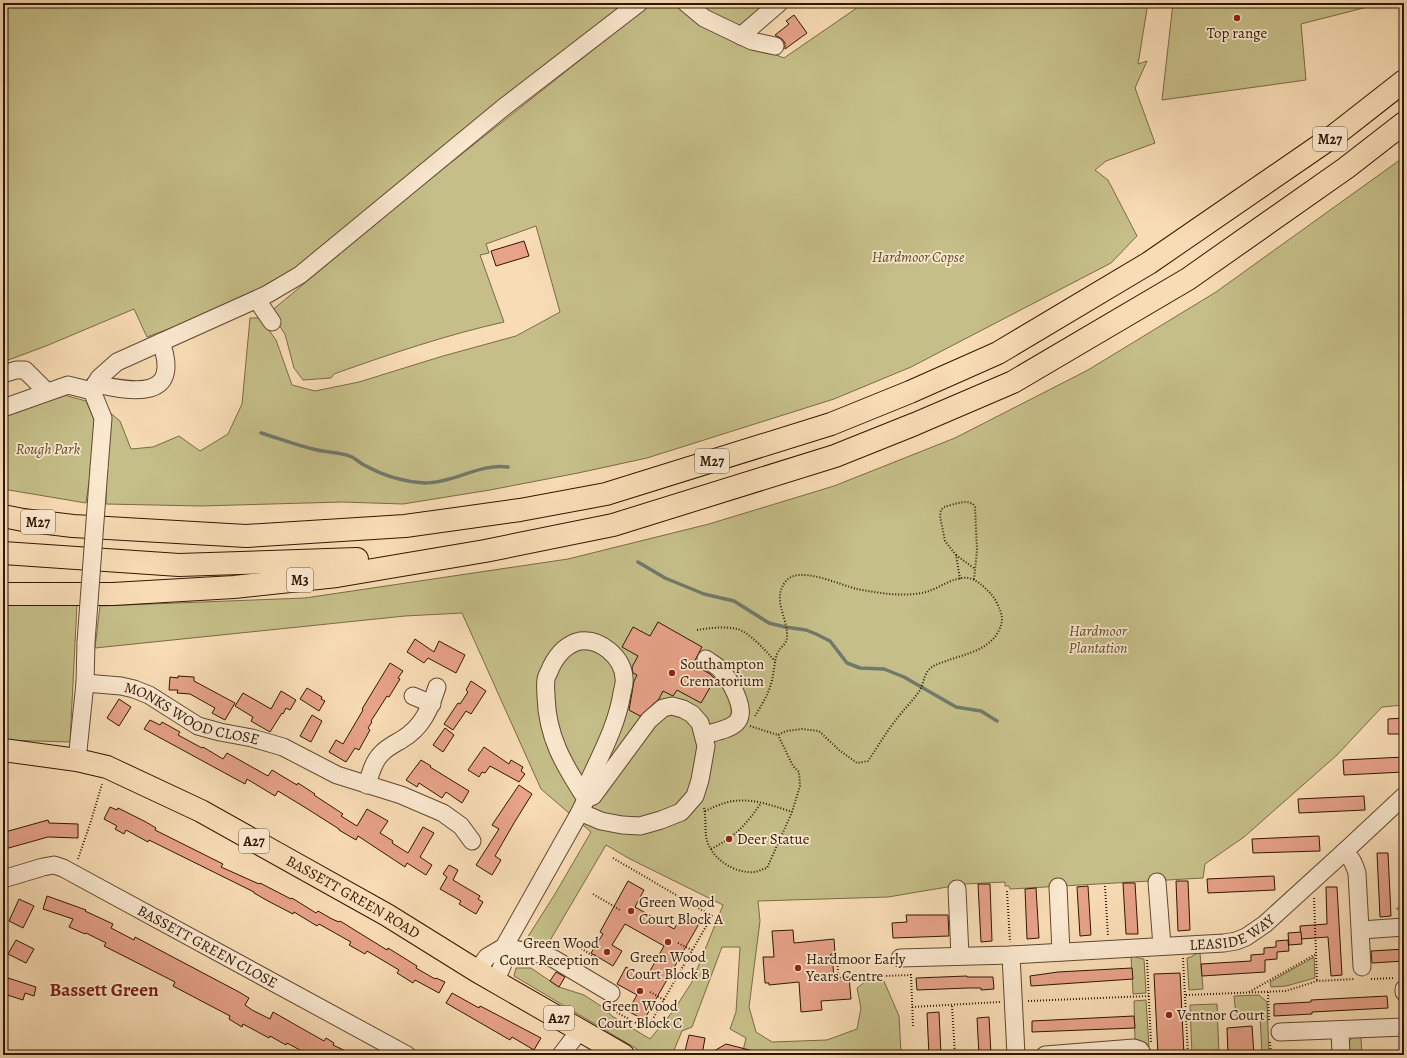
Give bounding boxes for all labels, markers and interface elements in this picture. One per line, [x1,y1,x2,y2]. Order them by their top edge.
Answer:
marker: Top range [1232,13,1242,23]
place label: Top range [1207,23,1268,43]
road number: M27 [1313,127,1347,151]
park label: Hardmoor Copse [872,247,965,267]
park label: Rough Park [16,439,80,459]
road number: M27 [695,449,729,473]
road number: M27 [21,510,55,534]
road number: M3 [287,568,313,592]
park label: Hardmoor Plantation [1069,621,1128,658]
place label: Southampton Crematorium [680,654,764,691]
marker: Southampton Crematorium [667,668,677,678]
street label: MONKS WOOD CLOSE [122,677,262,750]
road number: A27 [239,829,269,853]
place label: Deer Statue [737,829,810,849]
marker: Deer Statue [724,834,734,844]
street label: BASSETT GREEN ROAD [283,851,424,943]
place label: Green Wood Court Block A [639,892,723,929]
street label: BASSETT GREEN CLOSE [134,900,281,993]
marker: Green Wood Court Block A [626,906,636,916]
street label: LEASIDE WAY [1189,909,1280,955]
place label: Green Wood Court Reception [500,933,600,970]
marker: Green Wood Court Block B [663,937,673,947]
marker: Green Wood Court Reception [602,947,612,957]
place label: Green Wood Court Block B [626,947,710,984]
place label: Hardmoor Early Years Centre [805,949,906,986]
marker: Hardmoor Early Years Centre [793,963,803,973]
district label: Bassett Green [49,977,159,1003]
marker: Green Wood Court Block C [635,986,645,996]
place label: Green Wood Court Block C [598,996,682,1033]
place label: Ventnor Court [1176,1005,1265,1025]
road number: A27 [544,1006,574,1030]
marker: Ventnor Court [1164,1010,1174,1020]

